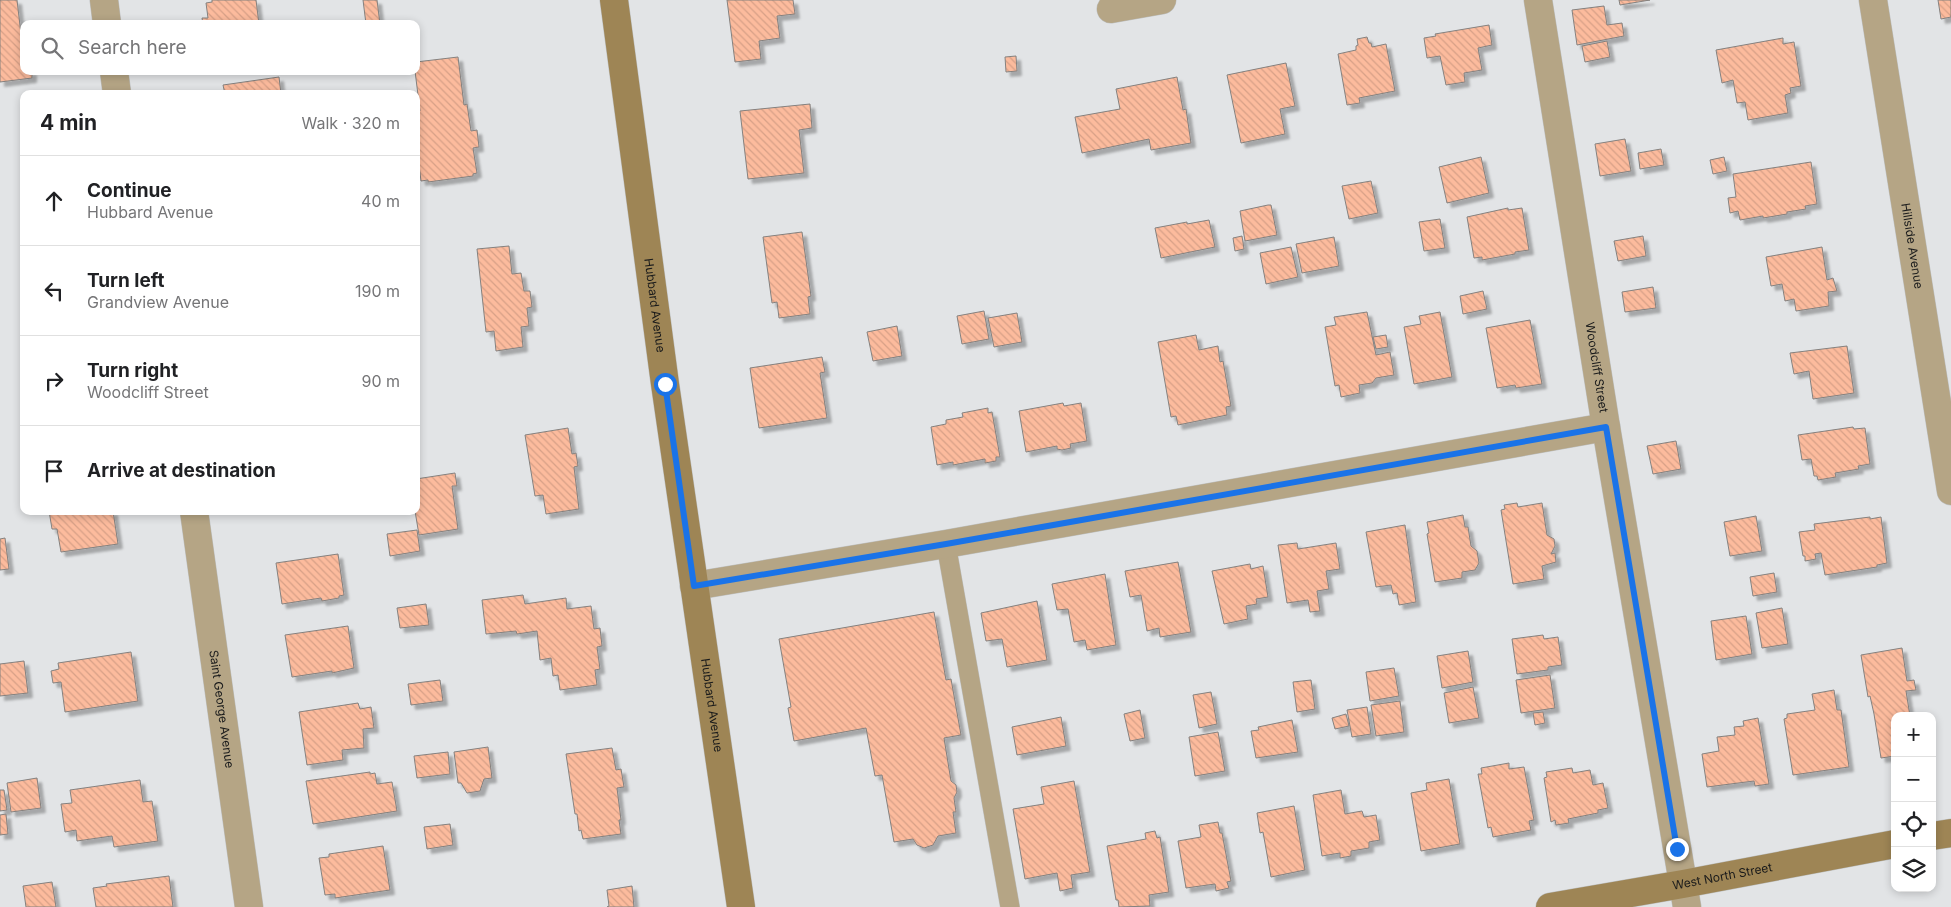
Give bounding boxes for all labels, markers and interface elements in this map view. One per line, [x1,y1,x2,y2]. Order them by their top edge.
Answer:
search box [20,20,420,75]
icon: search [38,34,66,62]
text: Search here [78,36,187,59]
text: 4 min [40,110,97,135]
text: Walk · 320 m [302,113,400,133]
text: Continue [87,179,172,202]
icon: ahead [40,187,68,215]
text: 40 m [361,191,400,211]
text: Hubbard Avenue [87,202,213,222]
street label: Hillside Avenue [1898,202,1927,290]
street label: Hubbard Avenue [641,257,669,353]
text: Turn left [87,269,165,292]
icon: left [40,277,68,305]
text: 190 m [355,281,400,301]
text: Grandview Avenue [87,292,229,312]
street label: Woodcliff Street [1582,321,1612,414]
text: Turn right [87,359,178,382]
icon: right [40,367,68,395]
text: 90 m [361,371,400,391]
route start [654,373,677,396]
text: Woodcliff Street [87,382,209,402]
icon: arrive [40,457,68,485]
text: Arrive at destination [87,459,276,482]
street label: Saint George Avenue [206,649,238,769]
street label: Hubbard Avenue [698,657,726,753]
map controls [1891,712,1936,892]
button: + [1891,712,1936,757]
button: − [1891,757,1936,802]
button: locate [1891,802,1936,847]
route end [1666,838,1689,861]
button: layers [1891,847,1936,892]
street label: West North Street [1671,859,1773,893]

